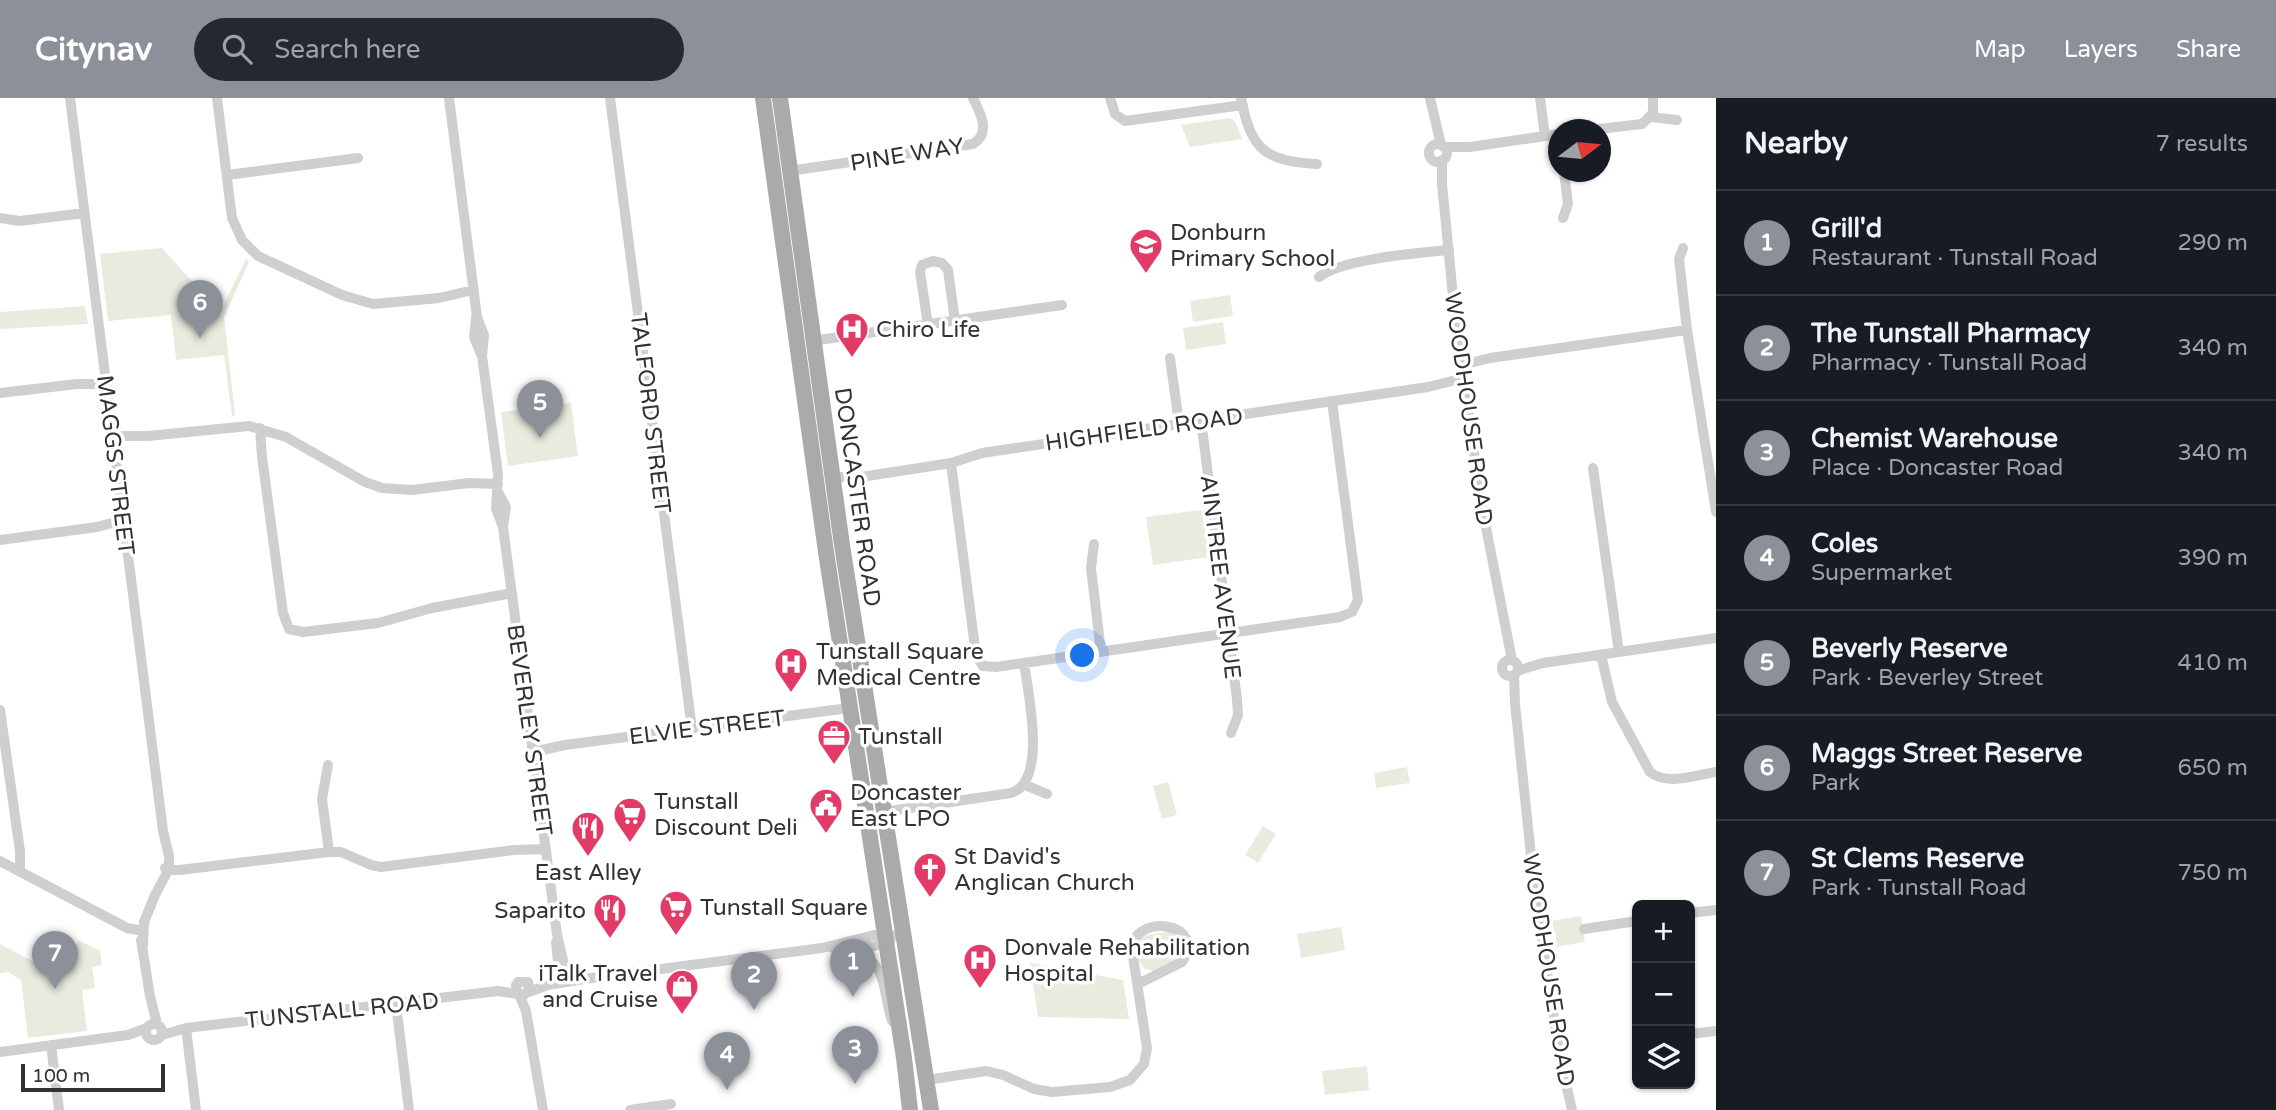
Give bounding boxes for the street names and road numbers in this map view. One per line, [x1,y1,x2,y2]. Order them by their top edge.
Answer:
street label: PINE WAY [848,132,966,178]
street label: WOODHOUSE ROAD [1438,291,1498,528]
street label: TALFORD STREET [624,311,676,515]
street label: MAGGS STREET [90,374,140,557]
street label: DONCASTER ROAD [828,386,886,609]
street label: HIGHFIELD ROAD [1043,402,1245,458]
street label: AINTREE AVENUE [1194,474,1246,681]
street label: BEVERLEY STREET [500,623,558,838]
street label: ELVIE STREET [628,705,787,751]
street label: WOODHOUSE ROAD [1516,852,1580,1089]
street label: TUNSTALL ROAD [244,987,440,1035]

